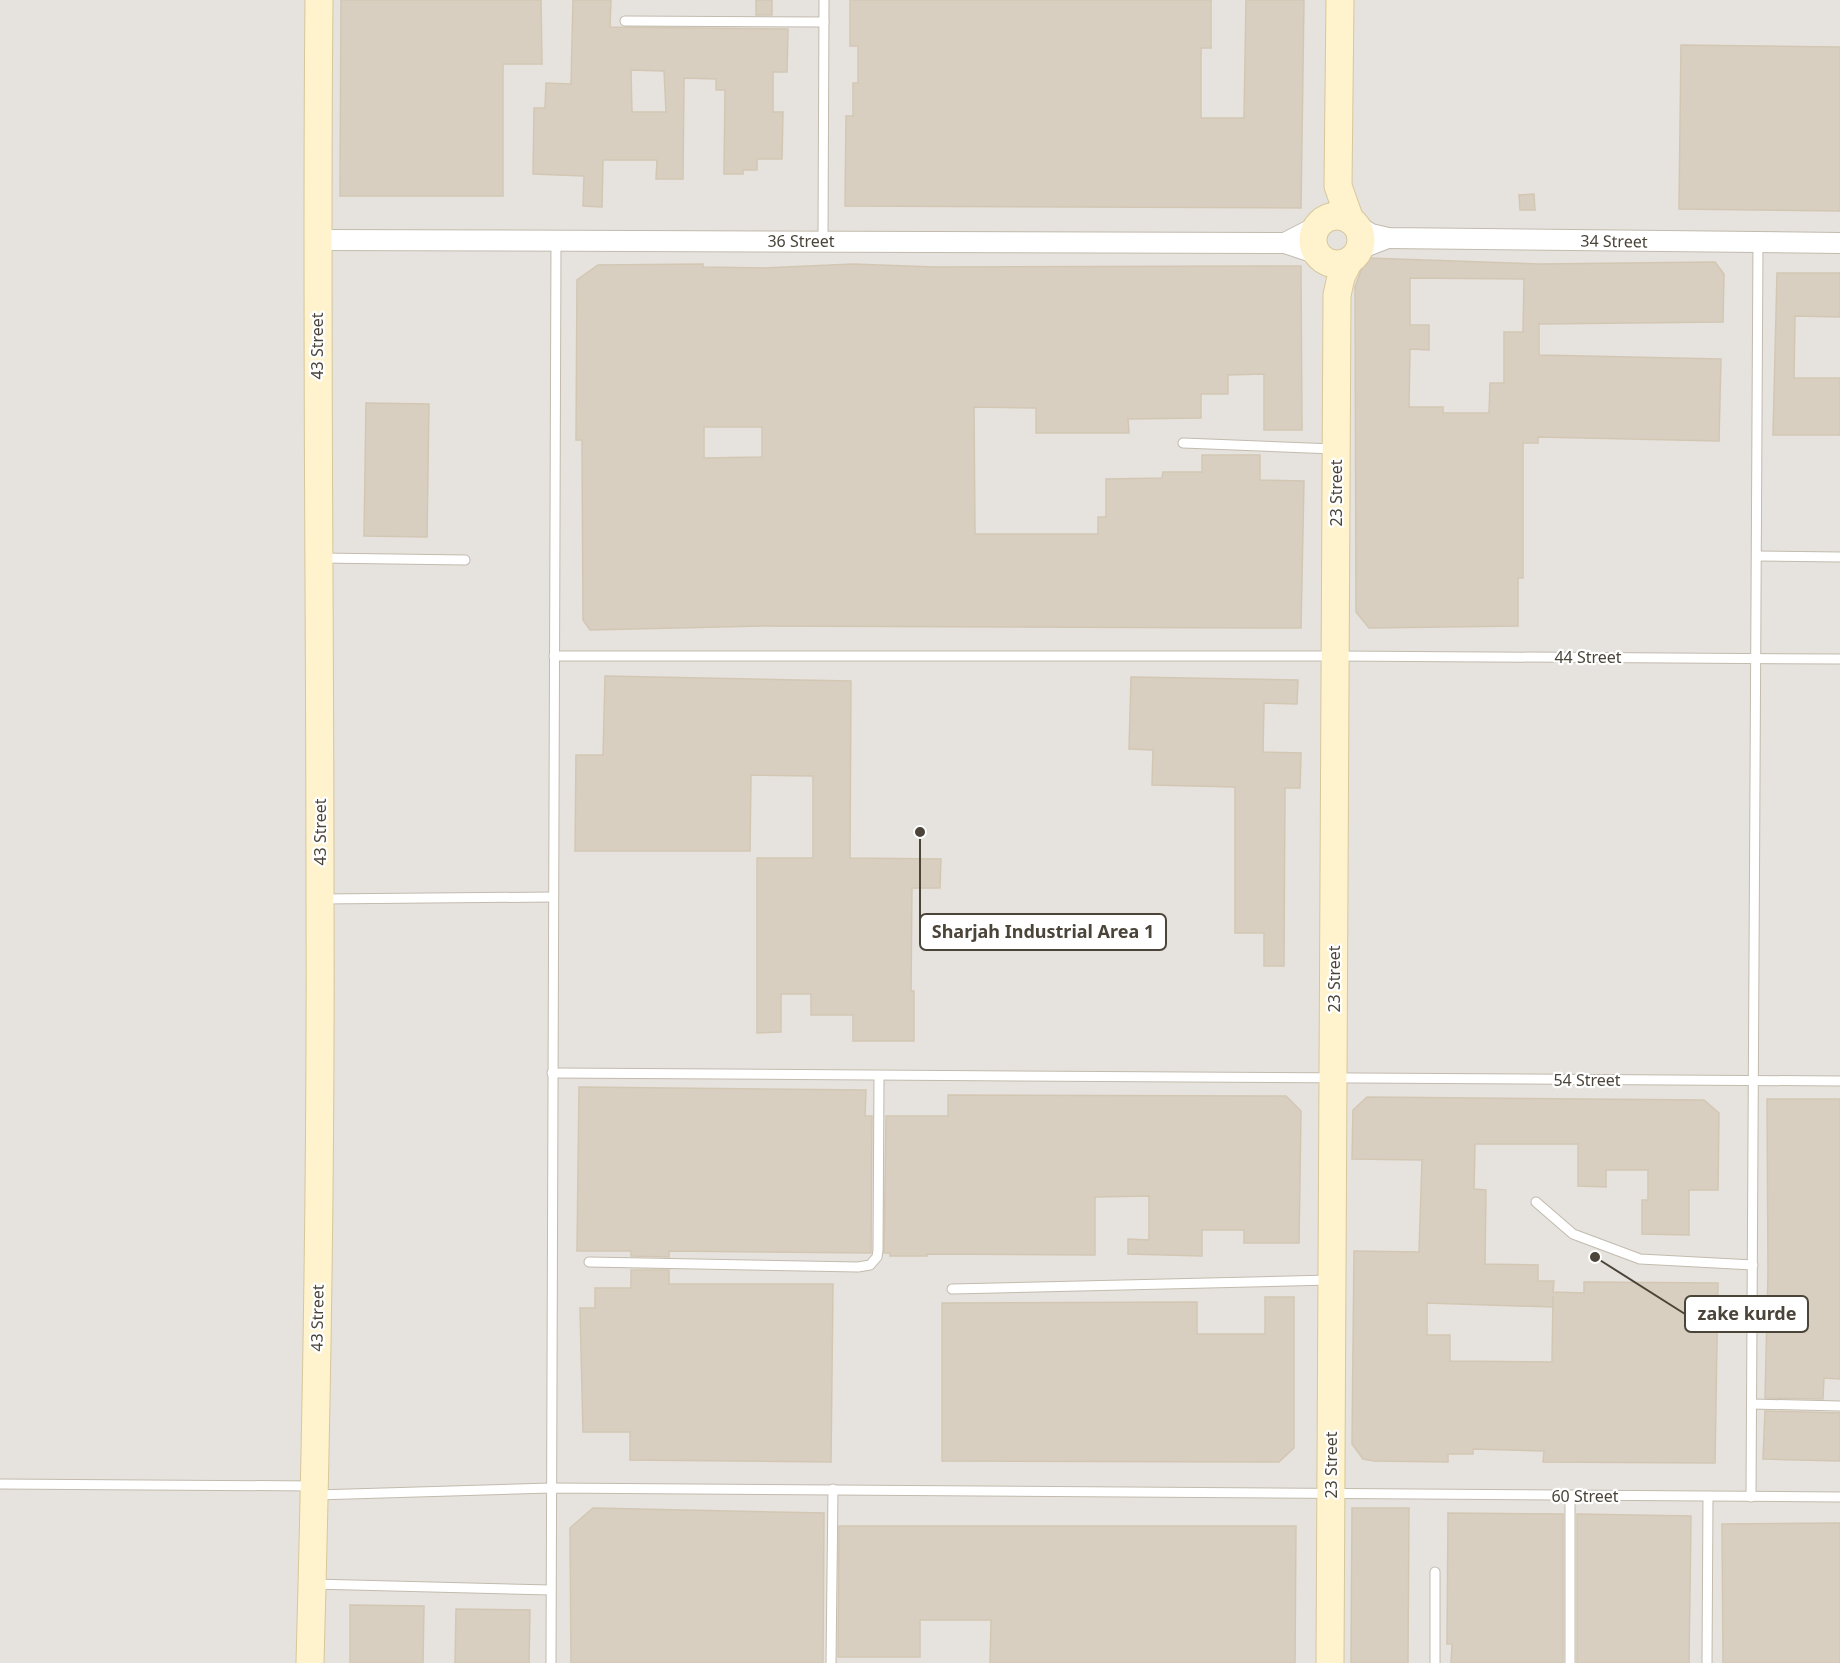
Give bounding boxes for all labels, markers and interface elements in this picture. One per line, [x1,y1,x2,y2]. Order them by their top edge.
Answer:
street label: 34 Street [1580,229,1648,253]
street label: 36 Street [767,230,835,252]
street label: 43 Street [306,312,328,380]
street label: 23 Street [1325,459,1347,527]
street label: 44 Street [1554,646,1622,668]
street label: 43 Street [309,798,331,866]
callout: Sharjah Industrial Area 1 [920,914,1166,950]
text: Sharjah Industrial Area 1 [932,919,1154,943]
street label: 23 Street [1323,945,1345,1013]
street label: 54 Street [1553,1069,1621,1091]
street label: 43 Street [305,1284,329,1352]
callout: zake kurde [1685,1296,1808,1332]
text: zake kurde [1698,1301,1796,1325]
street label: 23 Street [1320,1431,1342,1499]
street label: 60 Street [1551,1485,1619,1507]

